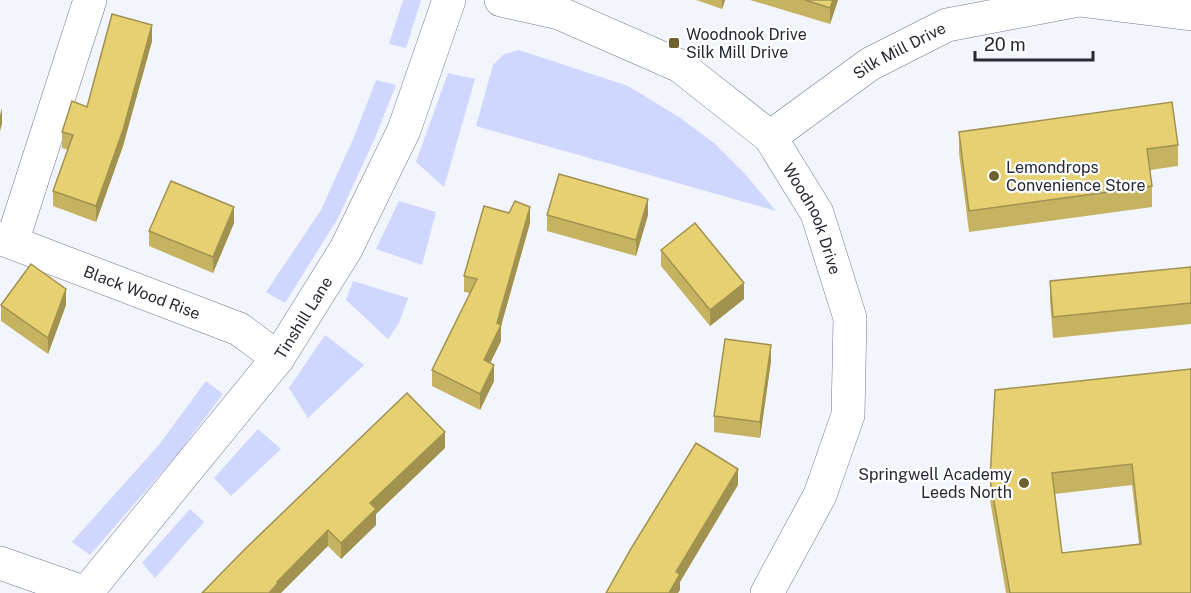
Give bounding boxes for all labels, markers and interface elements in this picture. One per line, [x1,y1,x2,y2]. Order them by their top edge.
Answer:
street label: Silk Mill Drive [849,18,949,83]
scale bar [975,24,1094,62]
place label: Woodnook Drive Silk Mill Drive [686,25,807,62]
text: 20 m [984,34,1026,55]
marker: Woodnook Drive Silk Mill Drive [667,36,681,50]
place label: Lemondrops Convenience Store [1006,158,1146,195]
street label: Woodnook Drive [779,160,845,277]
marker: Lemondrops Convenience Store [987,169,1001,183]
street label: Black Wood Rise [81,261,203,323]
street label: Tinshill Lane [270,273,336,362]
place label: Springwell Academy Leeds North [858,465,1012,502]
marker: Springwell Academy Leeds North [1017,476,1031,490]

